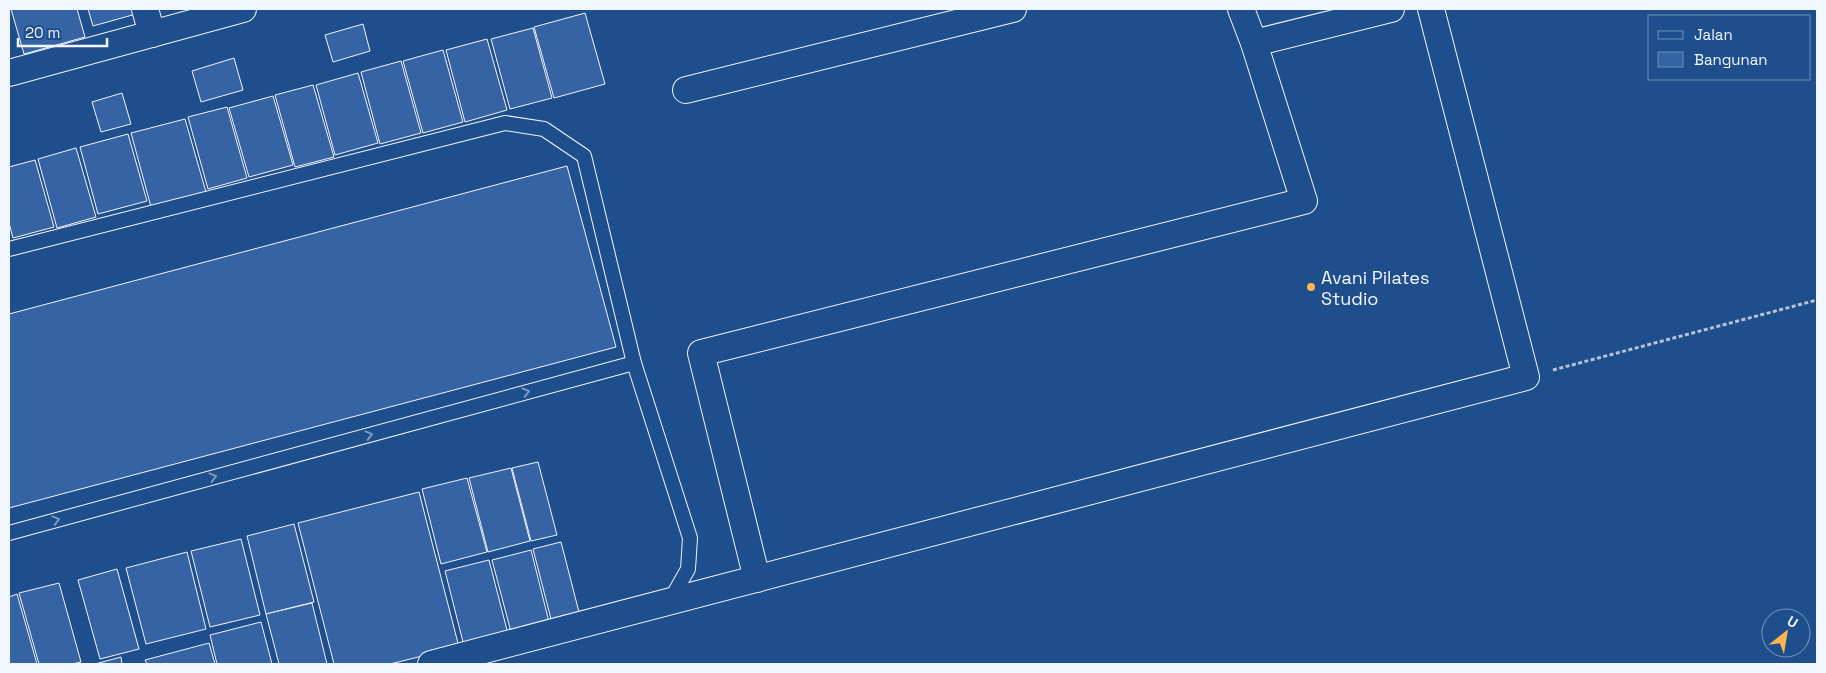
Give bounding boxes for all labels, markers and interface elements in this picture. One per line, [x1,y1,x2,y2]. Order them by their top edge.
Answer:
scale bar [18,15,106,47]
legend [1648,15,1811,80]
text: 20 m [25,23,60,42]
text: Jalan [1694,25,1733,44]
text: Bangunan [1694,50,1768,69]
place label: Avani Pilates Studio [1321,266,1429,310]
marker: Avani Pilates Studio [1305,281,1317,293]
one-way arrow [522,387,531,398]
one-way arrow [365,430,373,440]
one-way arrow [208,473,216,483]
one-way arrow [51,515,60,526]
north arrow [1761,608,1811,658]
text: U [1784,612,1801,632]

